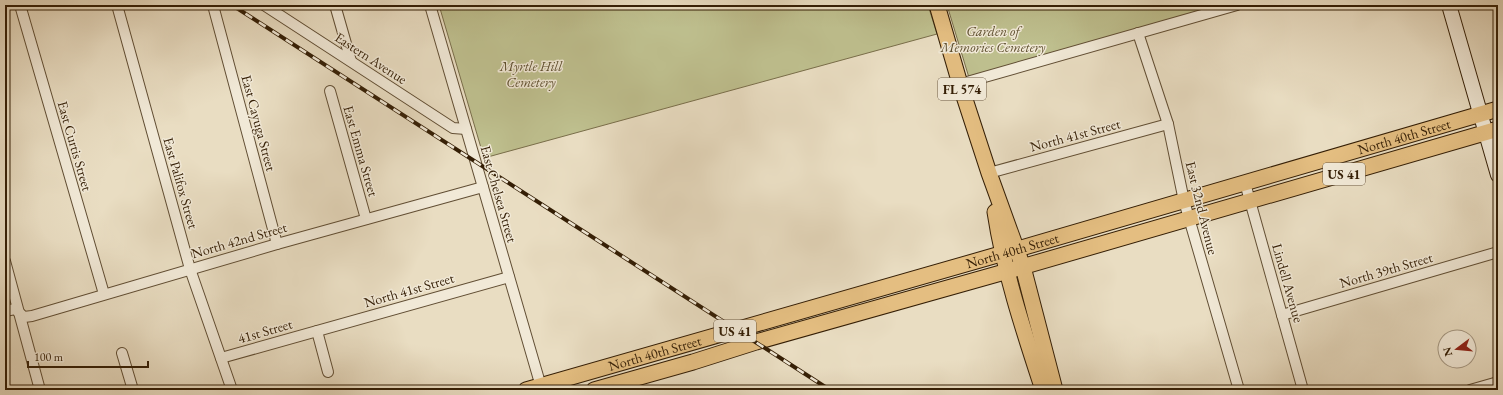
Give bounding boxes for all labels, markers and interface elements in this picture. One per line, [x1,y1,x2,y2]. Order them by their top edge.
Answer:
park label: Garden of Memories Cemetery [940,22,1046,56]
street label: Eastern Avenue [331,28,411,88]
park label: Myrtle Hill Cemetery [499,57,563,91]
street label: East Cayuga Street [237,73,281,174]
road number: FL 574 [938,78,986,100]
street label: East Curtis Street [54,99,97,194]
street label: East Emma Street [339,103,383,199]
street label: North 41st Street [1028,114,1123,156]
street label: North 40th Street [1356,114,1453,158]
street label: East Palifox Street [159,135,203,231]
street label: East Chelsea Street [477,143,522,245]
street label: East 32nd Avenue [1182,159,1222,257]
road number: US 41 [1323,163,1365,185]
street label: North 42nd Street [189,218,289,262]
street label: North 40th Street [964,228,1062,272]
street label: Lindell Avenue [1268,241,1308,325]
street label: North 39th Street [1338,248,1435,292]
street label: North 41st Street [362,268,457,311]
street label: 41st Street [236,314,295,347]
road number: US 41 [714,320,756,342]
north arrow [1437,329,1477,369]
street label: North 40th Street [606,331,704,375]
scale bar [28,343,148,369]
text: N [1439,345,1455,358]
text: 100 m [34,349,64,365]

